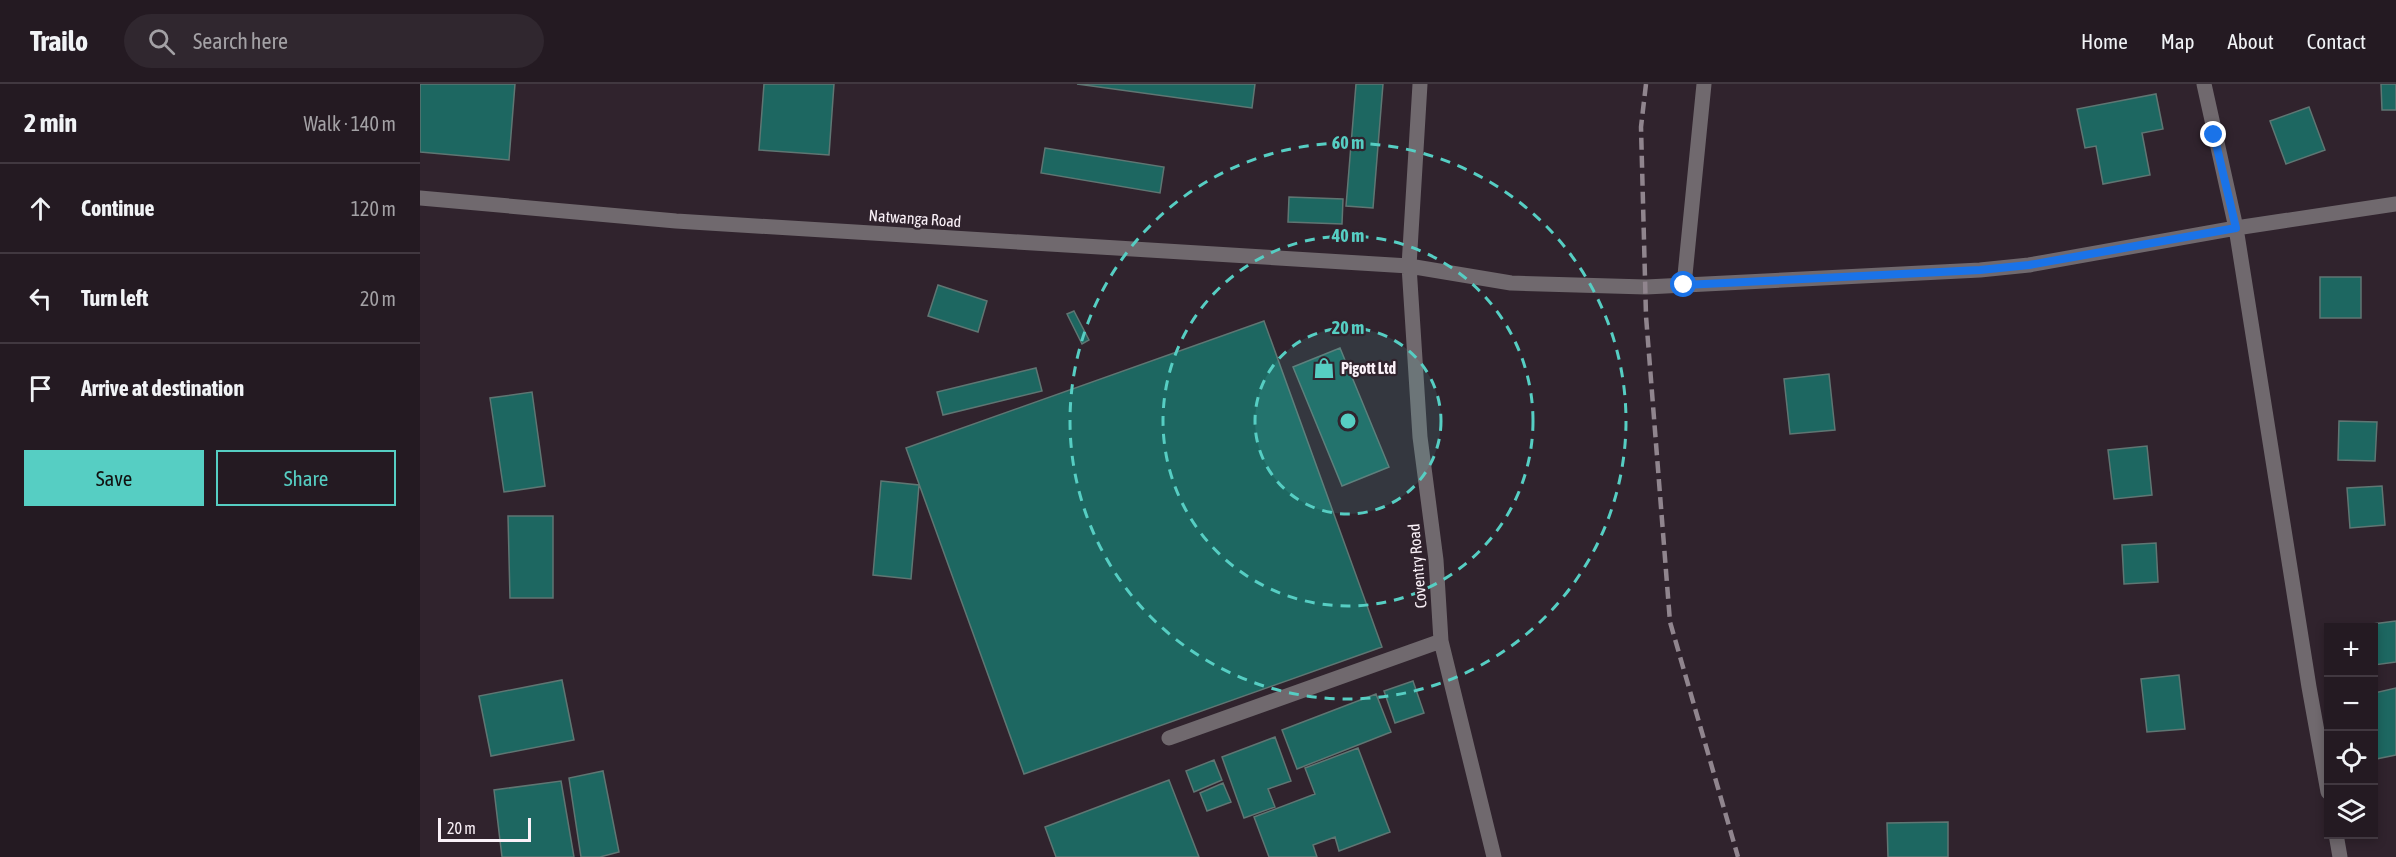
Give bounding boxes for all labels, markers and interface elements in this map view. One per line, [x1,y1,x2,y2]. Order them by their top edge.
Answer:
search box [124,14,544,68]
text: Trailo [30,25,88,57]
icon: search [145,25,178,58]
text: Search here [193,28,288,54]
text: Home [2081,29,2128,53]
text: Map [2161,29,2195,53]
text: About [2228,29,2274,53]
text: Contact [2307,29,2366,53]
text: 2 min [24,108,77,138]
text: Walk · 140 m [304,112,396,135]
route end [2200,121,2226,147]
text: 60 m [1332,132,1364,153]
icon: ahead [24,192,57,225]
text: Continue [81,195,155,221]
text: 120 m [351,197,396,220]
street label: Natwanga Road [868,206,962,231]
text: 40 m [1331,225,1364,246]
route start [1670,271,1696,297]
icon: left [24,282,57,315]
text: Turn left [81,285,148,311]
text: 20 m [360,287,396,310]
text: 20 m [1332,317,1364,338]
shop icon: Pigott Ltd [1312,356,1336,380]
place label: Pigott Ltd [1341,359,1396,377]
icon: arrive [24,372,57,405]
text: Arrive at destination [81,375,244,401]
centre of rings [1338,411,1358,431]
button: Save [24,450,204,506]
button: Share [216,450,396,506]
street label: Coventry Road [1404,523,1431,609]
map controls [2324,623,2378,839]
button: + [2324,623,2378,677]
button: − [2324,677,2378,731]
button: locate [2324,731,2378,785]
button: layers [2324,785,2378,839]
scale bar [438,815,531,842]
text: 20 m [447,819,476,837]

